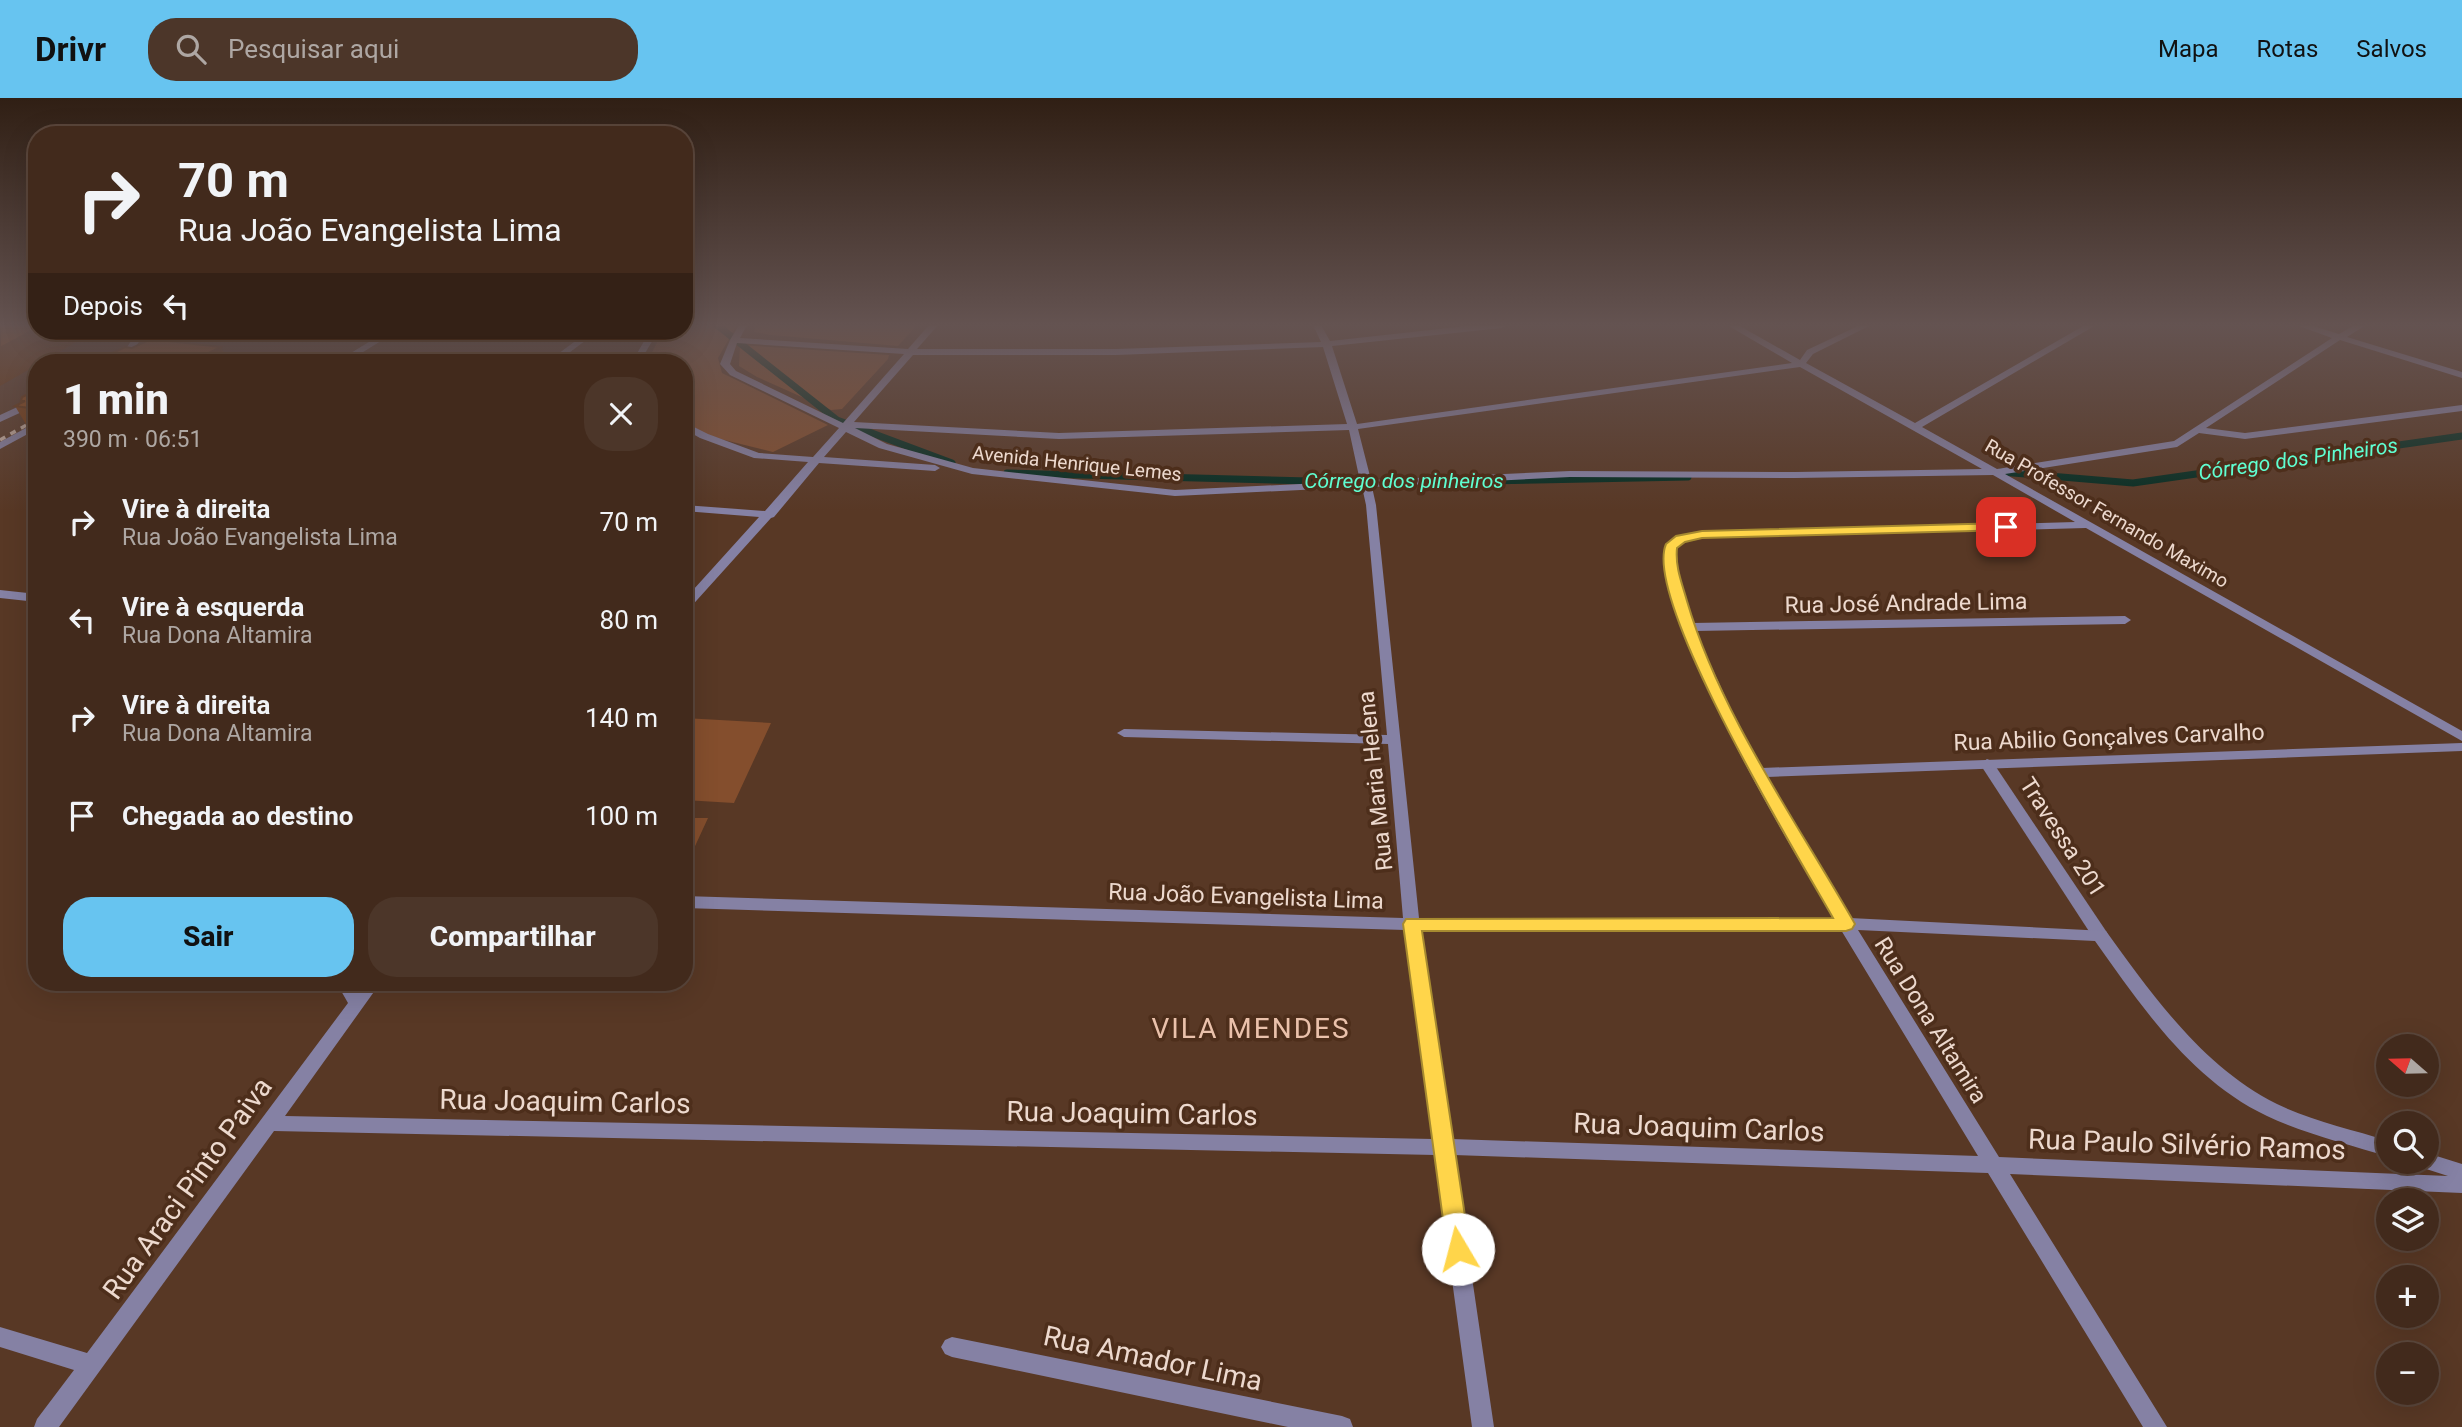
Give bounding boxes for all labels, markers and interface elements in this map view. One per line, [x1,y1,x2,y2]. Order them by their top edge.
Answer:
search box [148,18,638,81]
text: Drivr [35,30,106,69]
icon: search [172,30,210,68]
text: Pesquisar aqui [228,34,399,64]
text: Mapa [2158,35,2219,63]
text: Rotas [2257,35,2318,63]
text: Salvos [2356,35,2427,63]
text: 70 m [178,152,289,209]
icon: right [63,154,154,245]
text: Rua João Evangelista Lima [178,211,562,249]
icon: left [157,287,195,325]
text: Depois [63,291,143,321]
text: 1 min [63,375,169,424]
button: close [584,377,658,451]
text: 390 m · 06:51 [63,426,202,453]
water label: Córrego dos Pinheiros [2197,433,2399,485]
street label: Rua Professor Fernando Maximo [1981,434,2233,593]
street label: Avenida Henrique Lemes [971,441,1183,486]
water label: Córrego dos pinheiros [1304,469,1504,493]
text: Vire à direita [122,494,270,524]
pin [1976,497,2036,557]
icon: right [63,503,101,541]
text: 70 m [600,507,658,537]
icon: arrive [1987,508,2025,546]
text: Rua João Evangelista Lima [122,524,398,551]
street label: Rua José Andrade Lima [1784,588,2028,619]
text: Vire à esquerda [122,592,305,622]
icon: left [63,601,101,639]
text: 80 m [600,605,658,635]
text: Rua Dona Altamira [122,622,312,649]
text: Vire à direita [122,690,270,720]
street label: Rua Maria Helena [1353,690,1398,872]
icon: right [63,699,101,737]
text: 140 m [585,703,658,733]
street label: Rua Abilio Gonçalves Carvalho [1953,719,2265,756]
text: Rua Dona Altamira [122,720,312,747]
street label: Travessa 201 [2014,773,2111,902]
icon: arrive [63,797,101,835]
text: Chegada ao destino [122,801,353,831]
text: 100 m [585,801,658,831]
street label: Rua João Evangelista Lima [1108,878,1384,915]
button: Sair [63,897,354,977]
button: Compartilhar [368,897,658,977]
street label: Rua Dona Altamira [1869,932,1992,1108]
district label: VILA MENDES [1151,1012,1351,1045]
north arrow [2376,1034,2440,1097]
map controls [2376,1034,2439,1405]
street label: Rua Araci Pinto Paiva [96,1071,279,1305]
street label: Rua Joaquim Carlos [439,1083,691,1120]
street label: Rua Joaquim Carlos [1006,1095,1258,1132]
street label: Rua Joaquim Carlos [1573,1107,1825,1148]
button: search [2376,1111,2439,1174]
street label: Rua Paulo Silvério Ramos [2028,1122,2346,1167]
button: layers [2376,1188,2439,1251]
position arrow [1421,1212,1495,1286]
button: + [2376,1265,2439,1328]
street label: Rua Amador Lima [1041,1319,1265,1398]
button: − [2376,1342,2439,1405]

